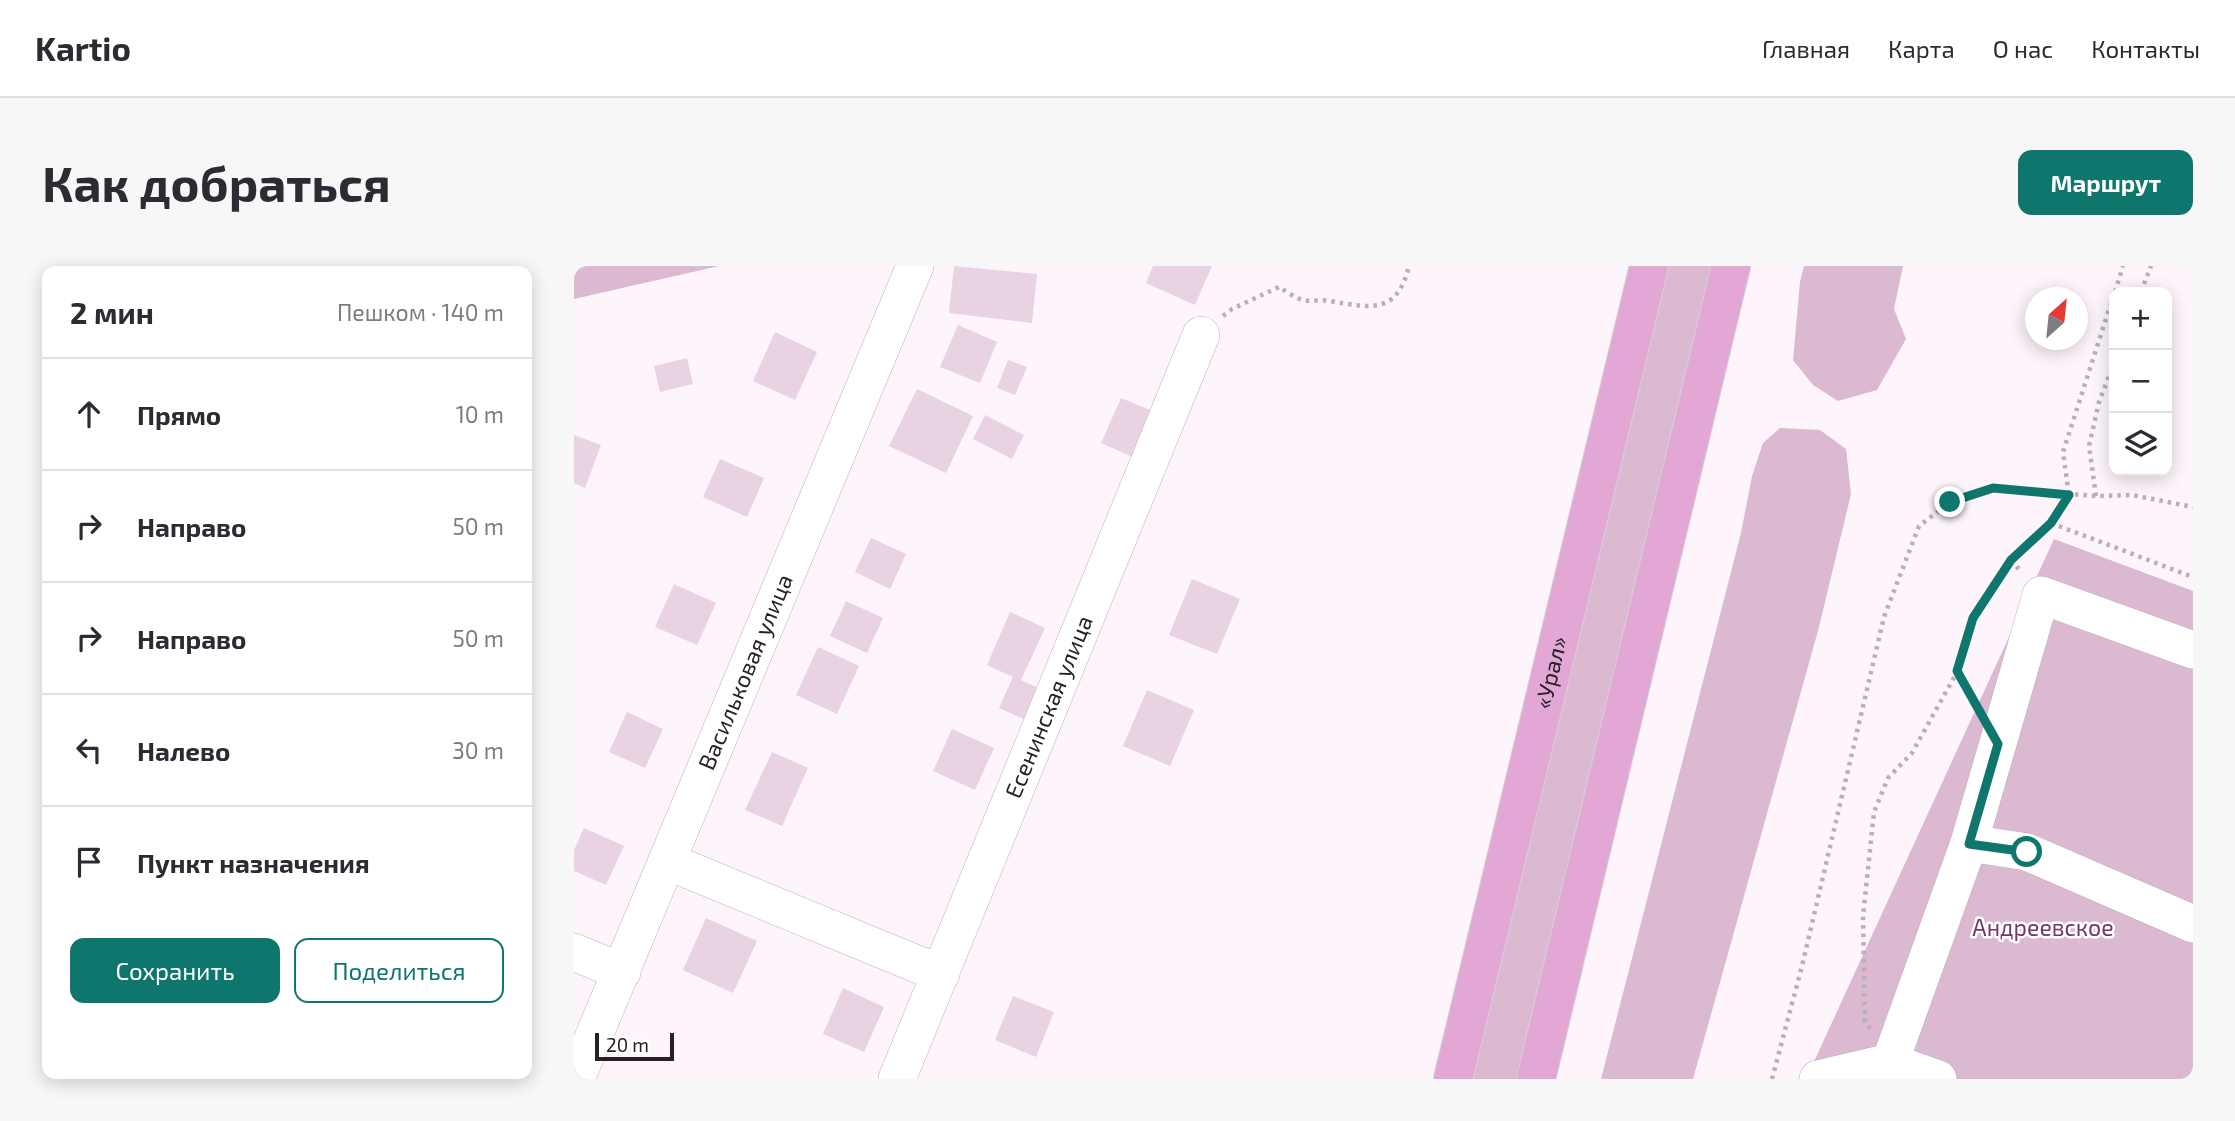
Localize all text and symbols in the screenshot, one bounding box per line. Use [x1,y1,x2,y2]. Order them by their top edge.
text: Kartio [35,28,131,68]
text: Главная [1762,34,1850,63]
text: Карта [1888,34,1955,63]
text: О нас [1993,34,2053,63]
text: Контакты [2091,34,2200,63]
button: Маршрут [2018,150,2193,215]
text: Как добраться [42,153,391,212]
north arrow [2025,287,2088,350]
map controls [2109,287,2172,476]
button: + [2109,287,2172,350]
text: 2 мин [70,294,154,330]
text: Пешком · 140 m [337,298,504,326]
button: − [2109,350,2172,413]
icon: ahead [70,395,108,433]
text: Прямо [137,399,221,430]
text: 10 m [456,400,504,428]
button: layers [2109,413,2172,476]
route end [1934,486,1965,517]
icon: right [70,507,108,545]
text: Направо [137,511,246,542]
text: 50 m [453,512,504,540]
street label: Васильковая улица [692,570,798,774]
street label: Есенинская улица [998,611,1098,802]
icon: right [70,619,108,657]
text: Направо [137,623,246,654]
text: 50 m [453,624,504,652]
street label: «Урал» [1528,633,1572,711]
icon: left [70,731,108,769]
text: Налево [137,735,230,766]
text: 30 m [452,736,504,764]
route start [2011,836,2042,867]
icon: arrive [70,843,108,881]
text: Пункт назначения [137,847,370,878]
park label: Андреевское [1972,913,2114,941]
button: Сохранить [70,938,280,1003]
button: Поделиться [294,938,504,1003]
scale bar [595,1030,674,1062]
text: 20 m [606,1033,649,1056]

